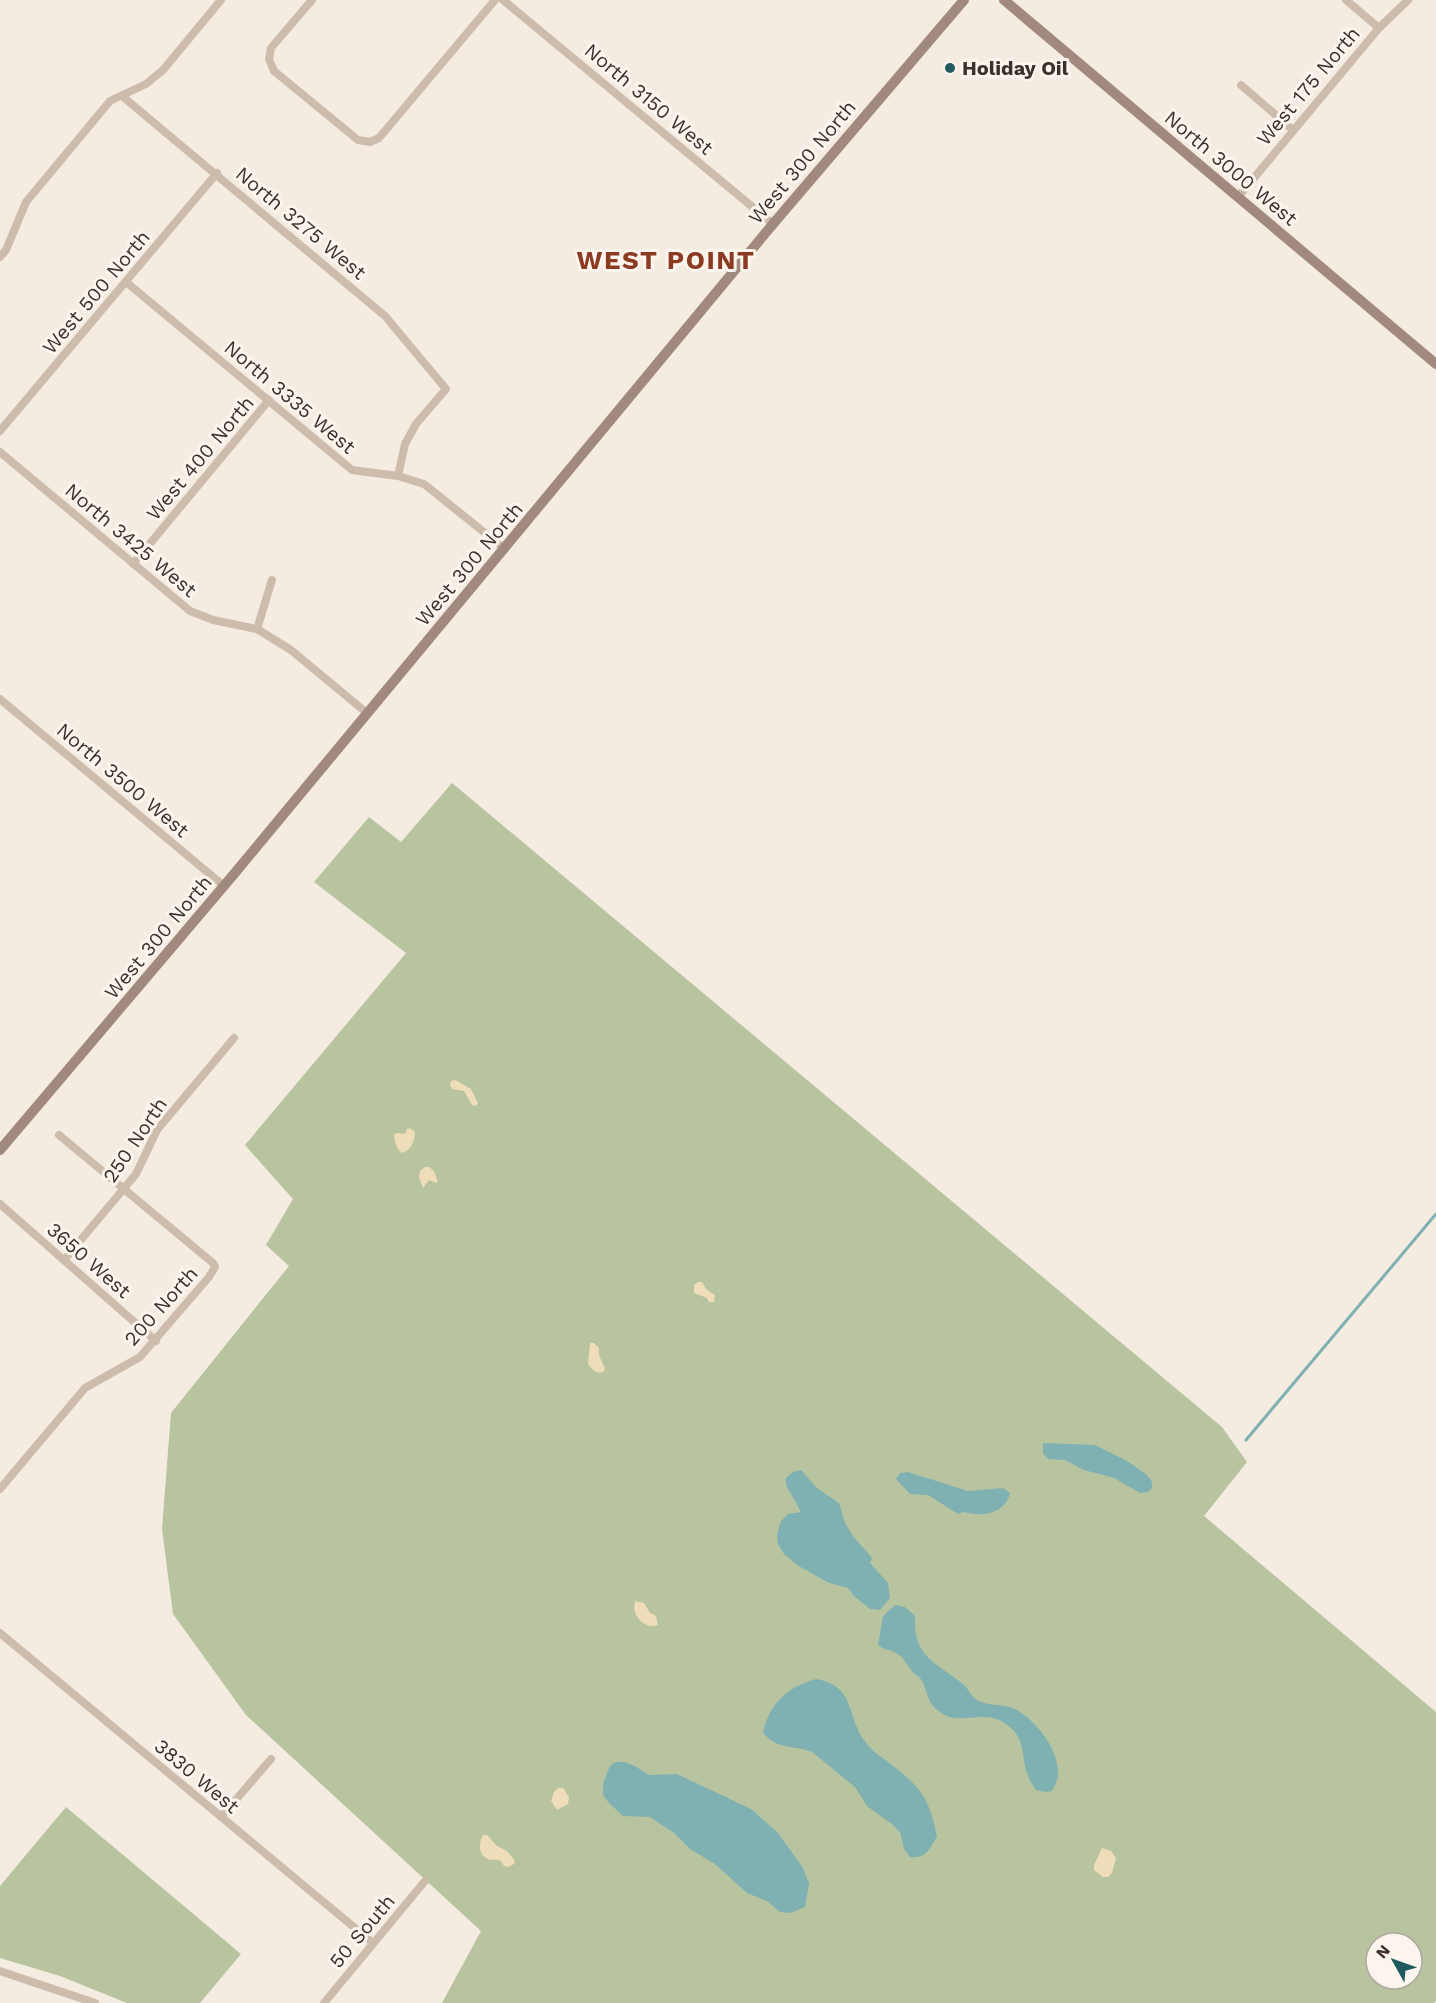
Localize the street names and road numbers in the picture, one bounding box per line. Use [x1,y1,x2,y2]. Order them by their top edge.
street label: West 175 North [1251,22,1365,150]
street label: North 3150 West [580,38,719,160]
street label: West 300 North [743,95,861,229]
street label: North 3000 West [1160,105,1303,231]
street label: North 3275 West [231,161,372,285]
street label: West 500 North [37,225,155,359]
street label: North 3335 West [220,335,361,459]
street label: West 400 North [141,391,259,525]
street label: North 3425 West [60,478,202,602]
street label: West 300 North [410,497,528,631]
street label: North 3500 West [52,718,194,843]
street label: West 300 North [99,870,217,1004]
street label: 250 North [98,1093,172,1187]
street label: 3650 West [42,1217,136,1303]
street label: 200 North [119,1261,203,1351]
street label: 3830 West [150,1734,245,1819]
street label: 50 South [324,1889,400,1973]

